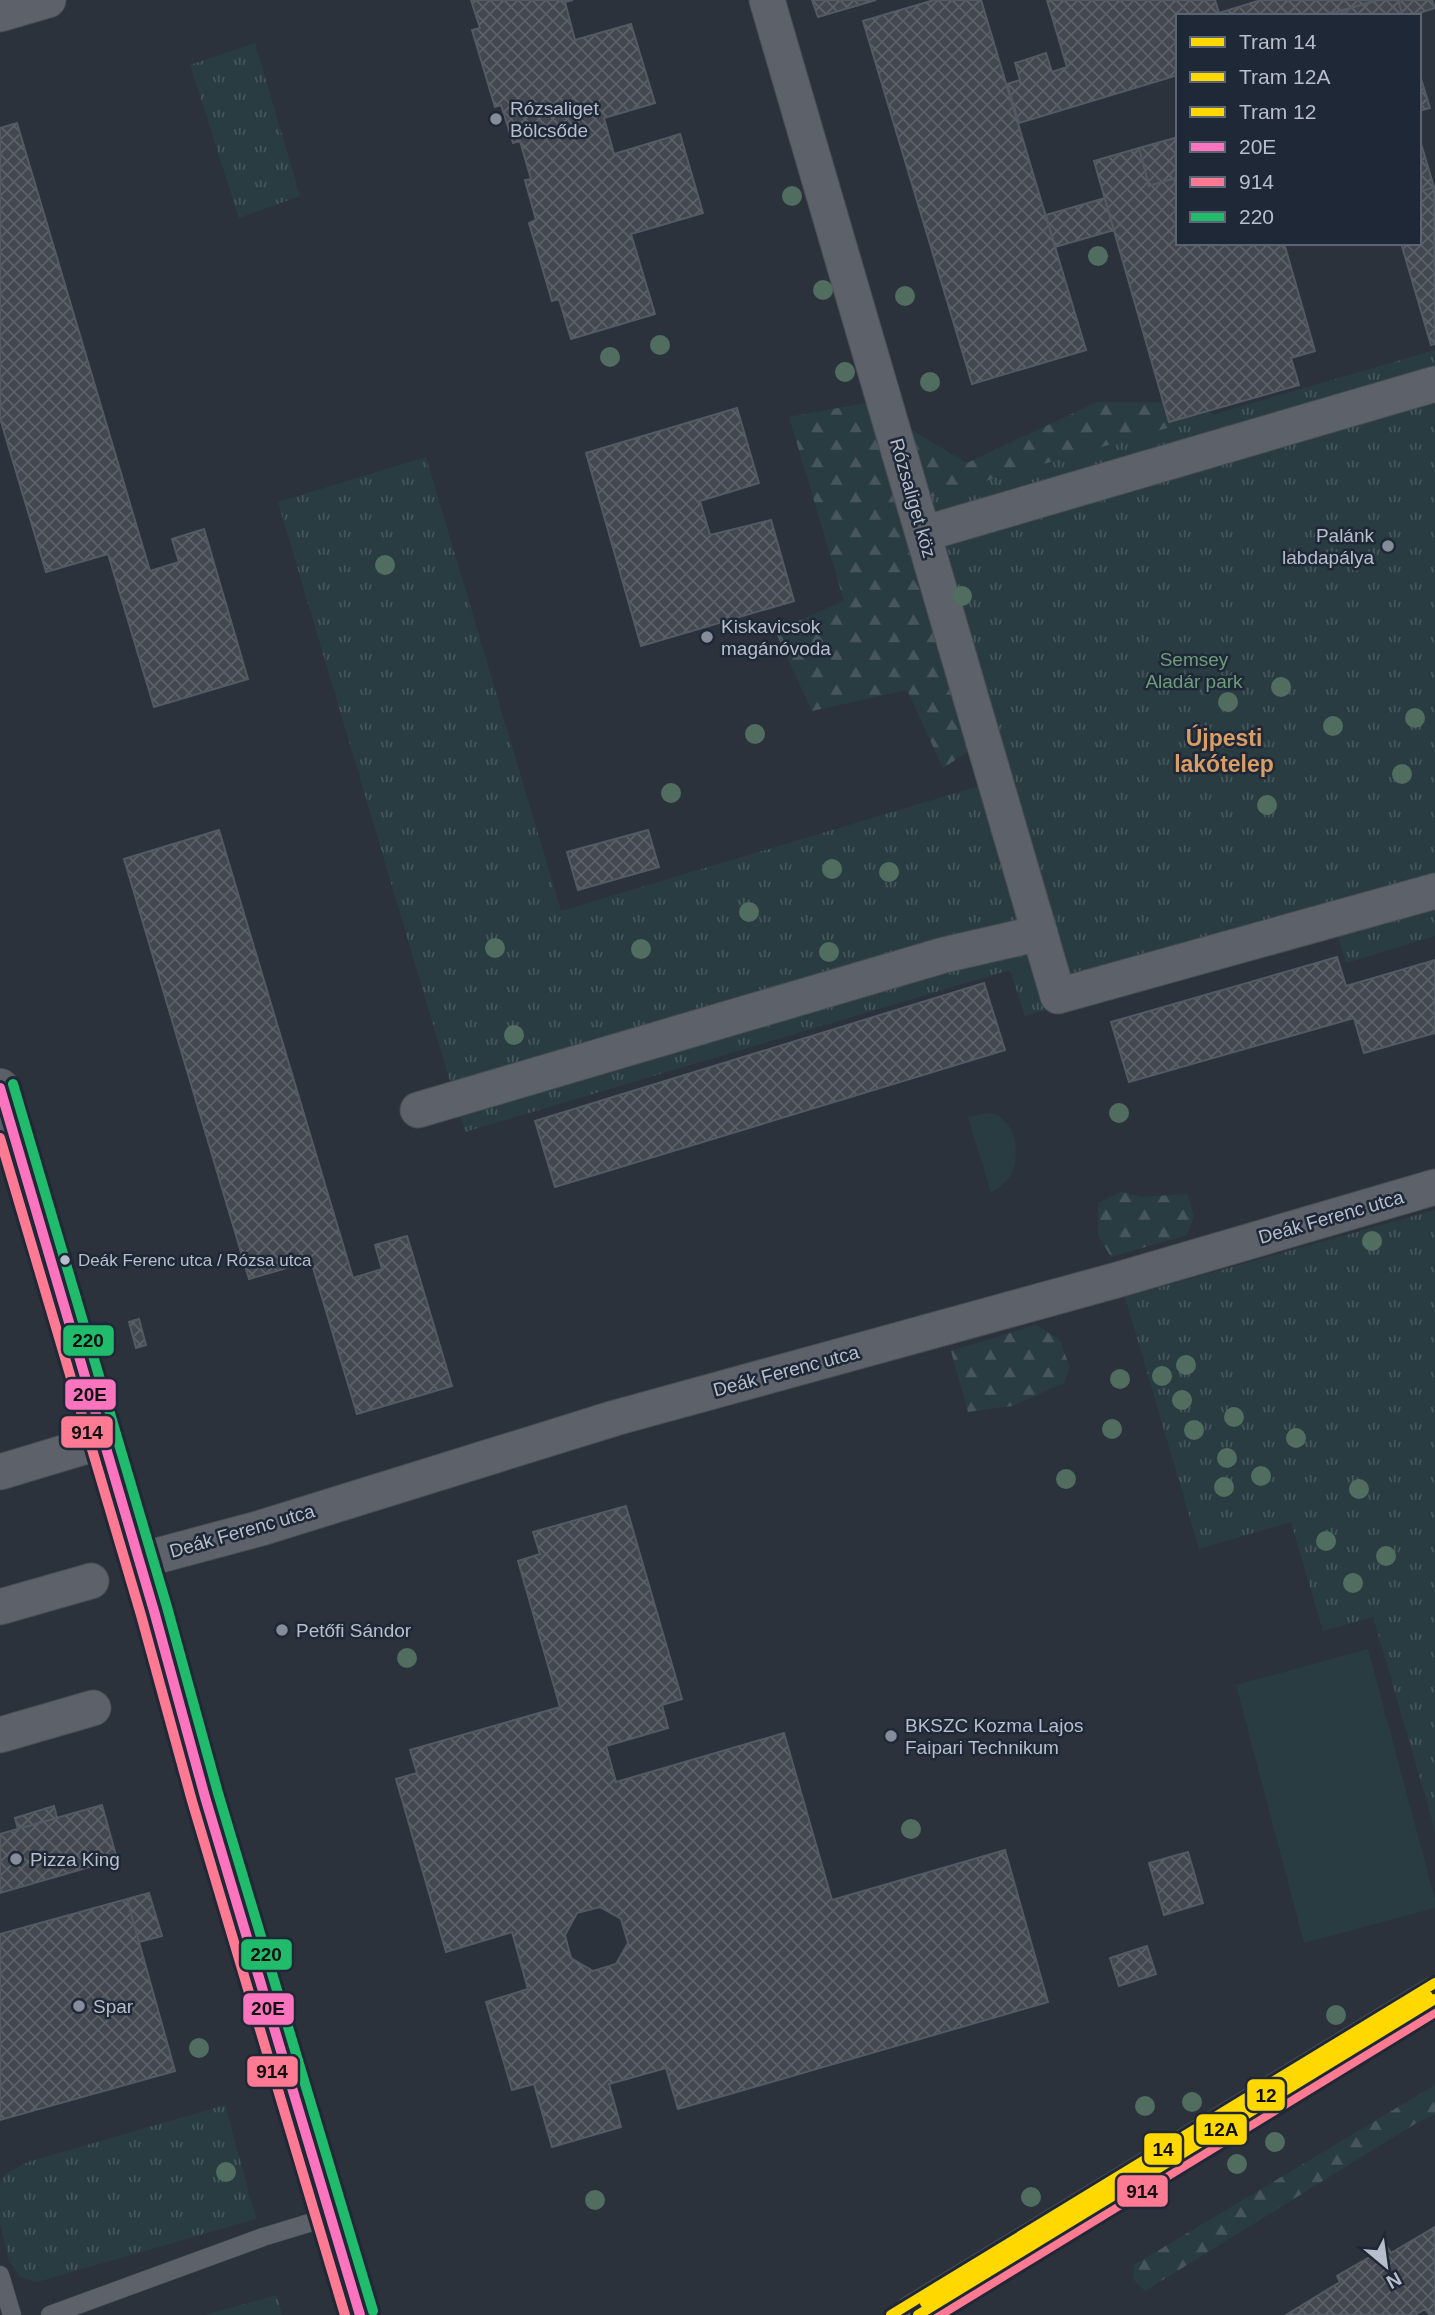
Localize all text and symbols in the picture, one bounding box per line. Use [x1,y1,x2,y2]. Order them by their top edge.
legend [1176,14,1421,245]
text: Tram 14 [1239,30,1317,53]
text: Tram 12A [1239,65,1330,88]
place label: Rózsaliget Bölcsőde [510,98,599,141]
text: Tram 12 [1239,100,1316,123]
marker: Rózsaliget Bölcsőde [488,111,504,127]
text: 20E [1239,135,1276,158]
text: 914 [1239,170,1274,193]
text: 220 [1239,205,1274,228]
street label: Rózsaliget köz [886,436,940,560]
place label: Palánk labdapálya [1282,525,1374,568]
marker: Palánk labdapálya [1380,538,1396,554]
place label: Kiskavicsok magánóvoda [721,616,831,659]
marker: Kiskavicsok magánóvoda [699,629,715,645]
park label: Semsey Aladár park [1145,649,1243,692]
district label: Újpesti lakótelep [1174,724,1274,777]
street label: Deák Ferenc utca [1256,1186,1406,1248]
place label: Deák Ferenc utca / Rózsa utca [78,1251,312,1270]
marker: Deák Ferenc utca / Rózsa utca [58,1253,72,1267]
line badge: 220 [62,1324,115,1357]
text: 220 [72,1330,104,1351]
street label: Deák Ferenc utca [711,1341,862,1401]
line badge: 20E [64,1378,117,1411]
text: 20E [73,1384,107,1405]
line badge: 914 [60,1415,114,1449]
text: 914 [71,1422,103,1443]
street label: Deák Ferenc utca [167,1500,317,1562]
place label: Petőfi Sándor [296,1620,412,1641]
marker: Petőfi Sándor [274,1622,290,1638]
place label: BKSZC Kozma Lajos Faipari Technikum [905,1715,1083,1758]
marker: BKSZC Kozma Lajos Faipari Technikum [883,1728,899,1744]
place label: Pizza King [30,1849,120,1870]
marker: Pizza King [8,1851,24,1867]
line badge: 220 [240,1938,293,1971]
text: 220 [250,1944,282,1965]
line badge: 20E [242,1992,295,2026]
place label: Spar [93,1996,134,2017]
marker: Spar [71,1998,87,2014]
text: 20E [251,1998,285,2019]
line badge: 914 [246,2055,299,2088]
text: 914 [256,2061,288,2082]
line badge: 12 [1246,2078,1286,2112]
text: 12 [1255,2085,1277,2106]
line badge: 12A [1195,2113,1248,2146]
text: 12A [1204,2119,1239,2140]
line badge: 14 [1143,2132,1183,2166]
text: 14 [1152,2139,1174,2160]
line badge: 914 [1116,2174,1169,2208]
text: 914 [1126,2181,1158,2202]
north arrow [1351,2231,1421,2301]
text: N [1383,2268,1405,2293]

